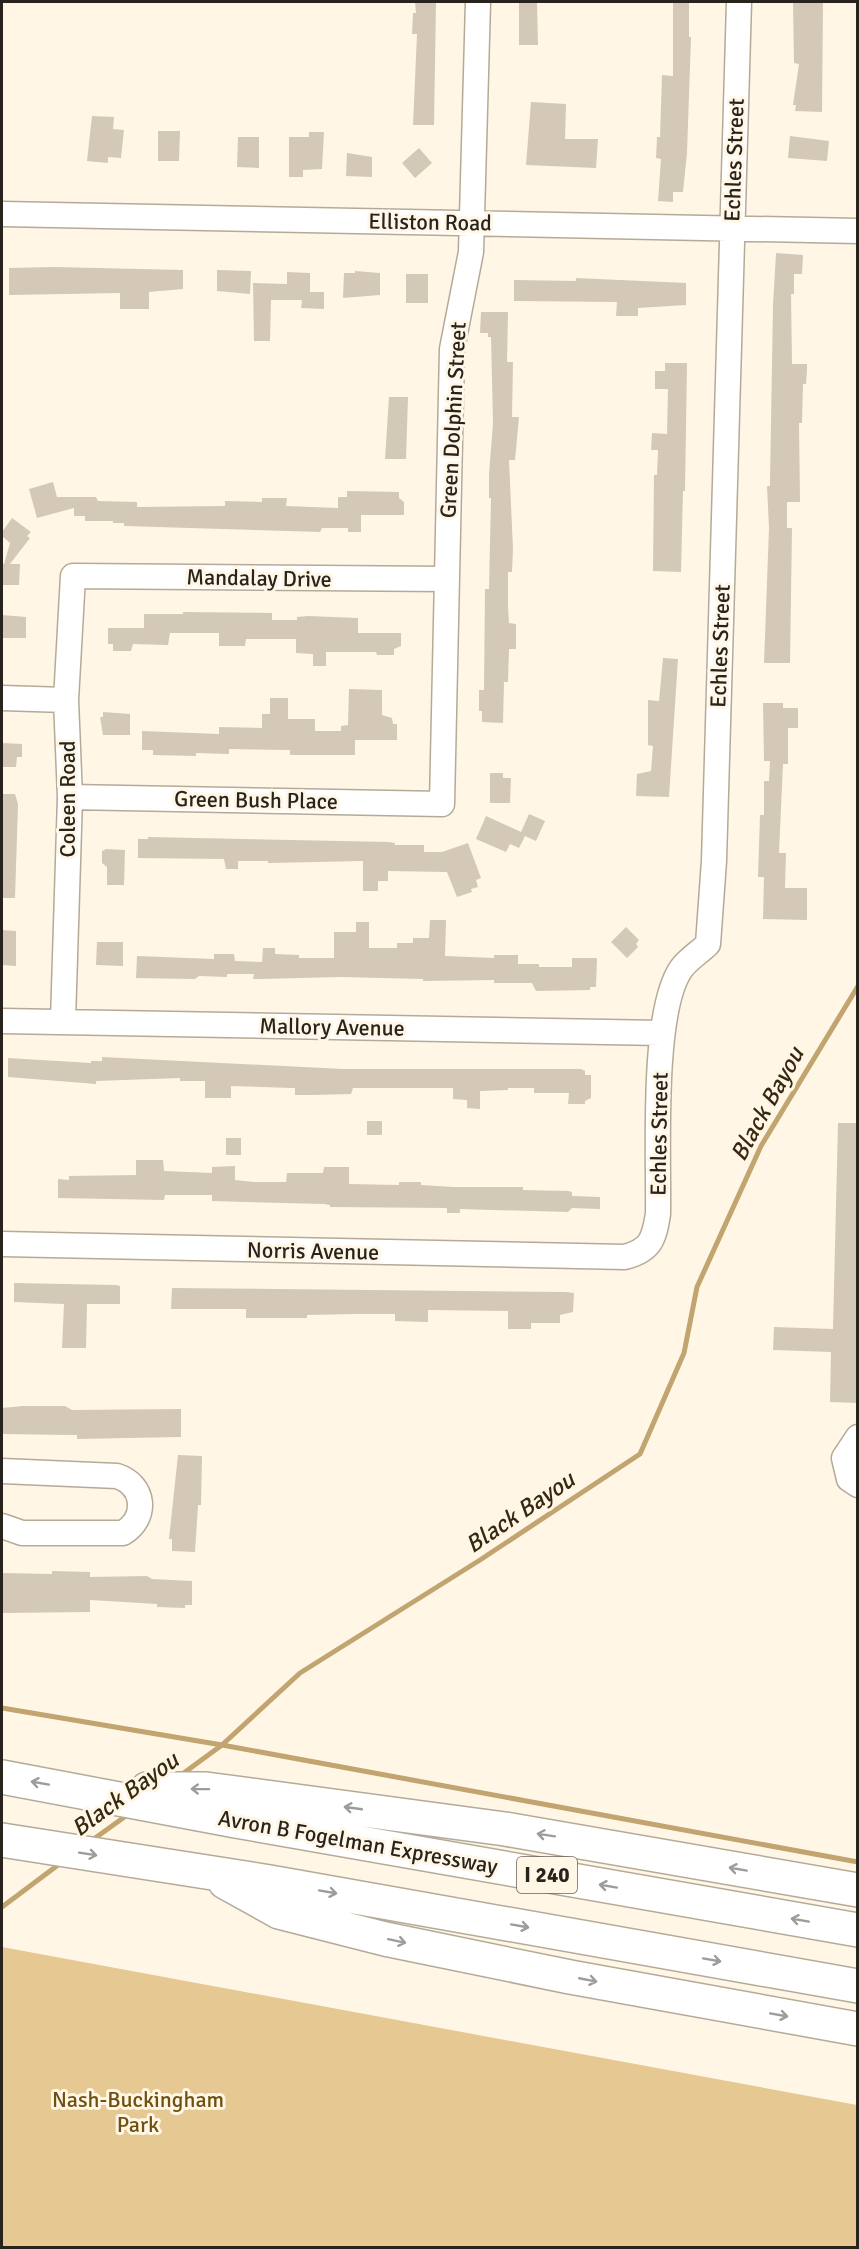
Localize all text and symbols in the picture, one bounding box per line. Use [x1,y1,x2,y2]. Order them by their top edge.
street label: Echles Street [718,97,750,222]
street label: Elliston Road [368,207,492,237]
street label: Green Dolphin Street [434,321,472,519]
street label: Mandalay Drive [186,563,332,593]
street label: Echles Street [704,583,736,708]
street label: Coleen Road [54,741,81,857]
street label: Green Bush Place [174,785,338,815]
street label: Mallory Avenue [259,1012,405,1042]
water label: Black Bayou [724,1040,811,1166]
street label: Echles Street [644,1072,674,1196]
street label: Norris Avenue [247,1236,379,1266]
water label: Black Bayou [460,1464,582,1559]
water label: Black Bayou [66,1744,186,1843]
one-way arrow [30,1777,50,1788]
one-way arrow [191,1783,211,1795]
one-way arrow [343,1803,363,1814]
street label: Avron B Fogelman Expressway [216,1804,500,1880]
one-way arrow [536,1830,556,1841]
one-way arrow [78,1848,98,1859]
road number: I 240 [517,1857,577,1893]
one-way arrow [728,1863,748,1874]
one-way arrow [598,1880,618,1891]
one-way arrow [318,1887,337,1898]
one-way arrow [791,1914,810,1925]
one-way arrow [510,1921,529,1932]
one-way arrow [386,1936,406,1947]
one-way arrow [702,1955,721,1966]
one-way arrow [577,1975,597,1986]
one-way arrow [769,2010,789,2021]
park label: Nash-Buckingham Park [52,2086,224,2138]

